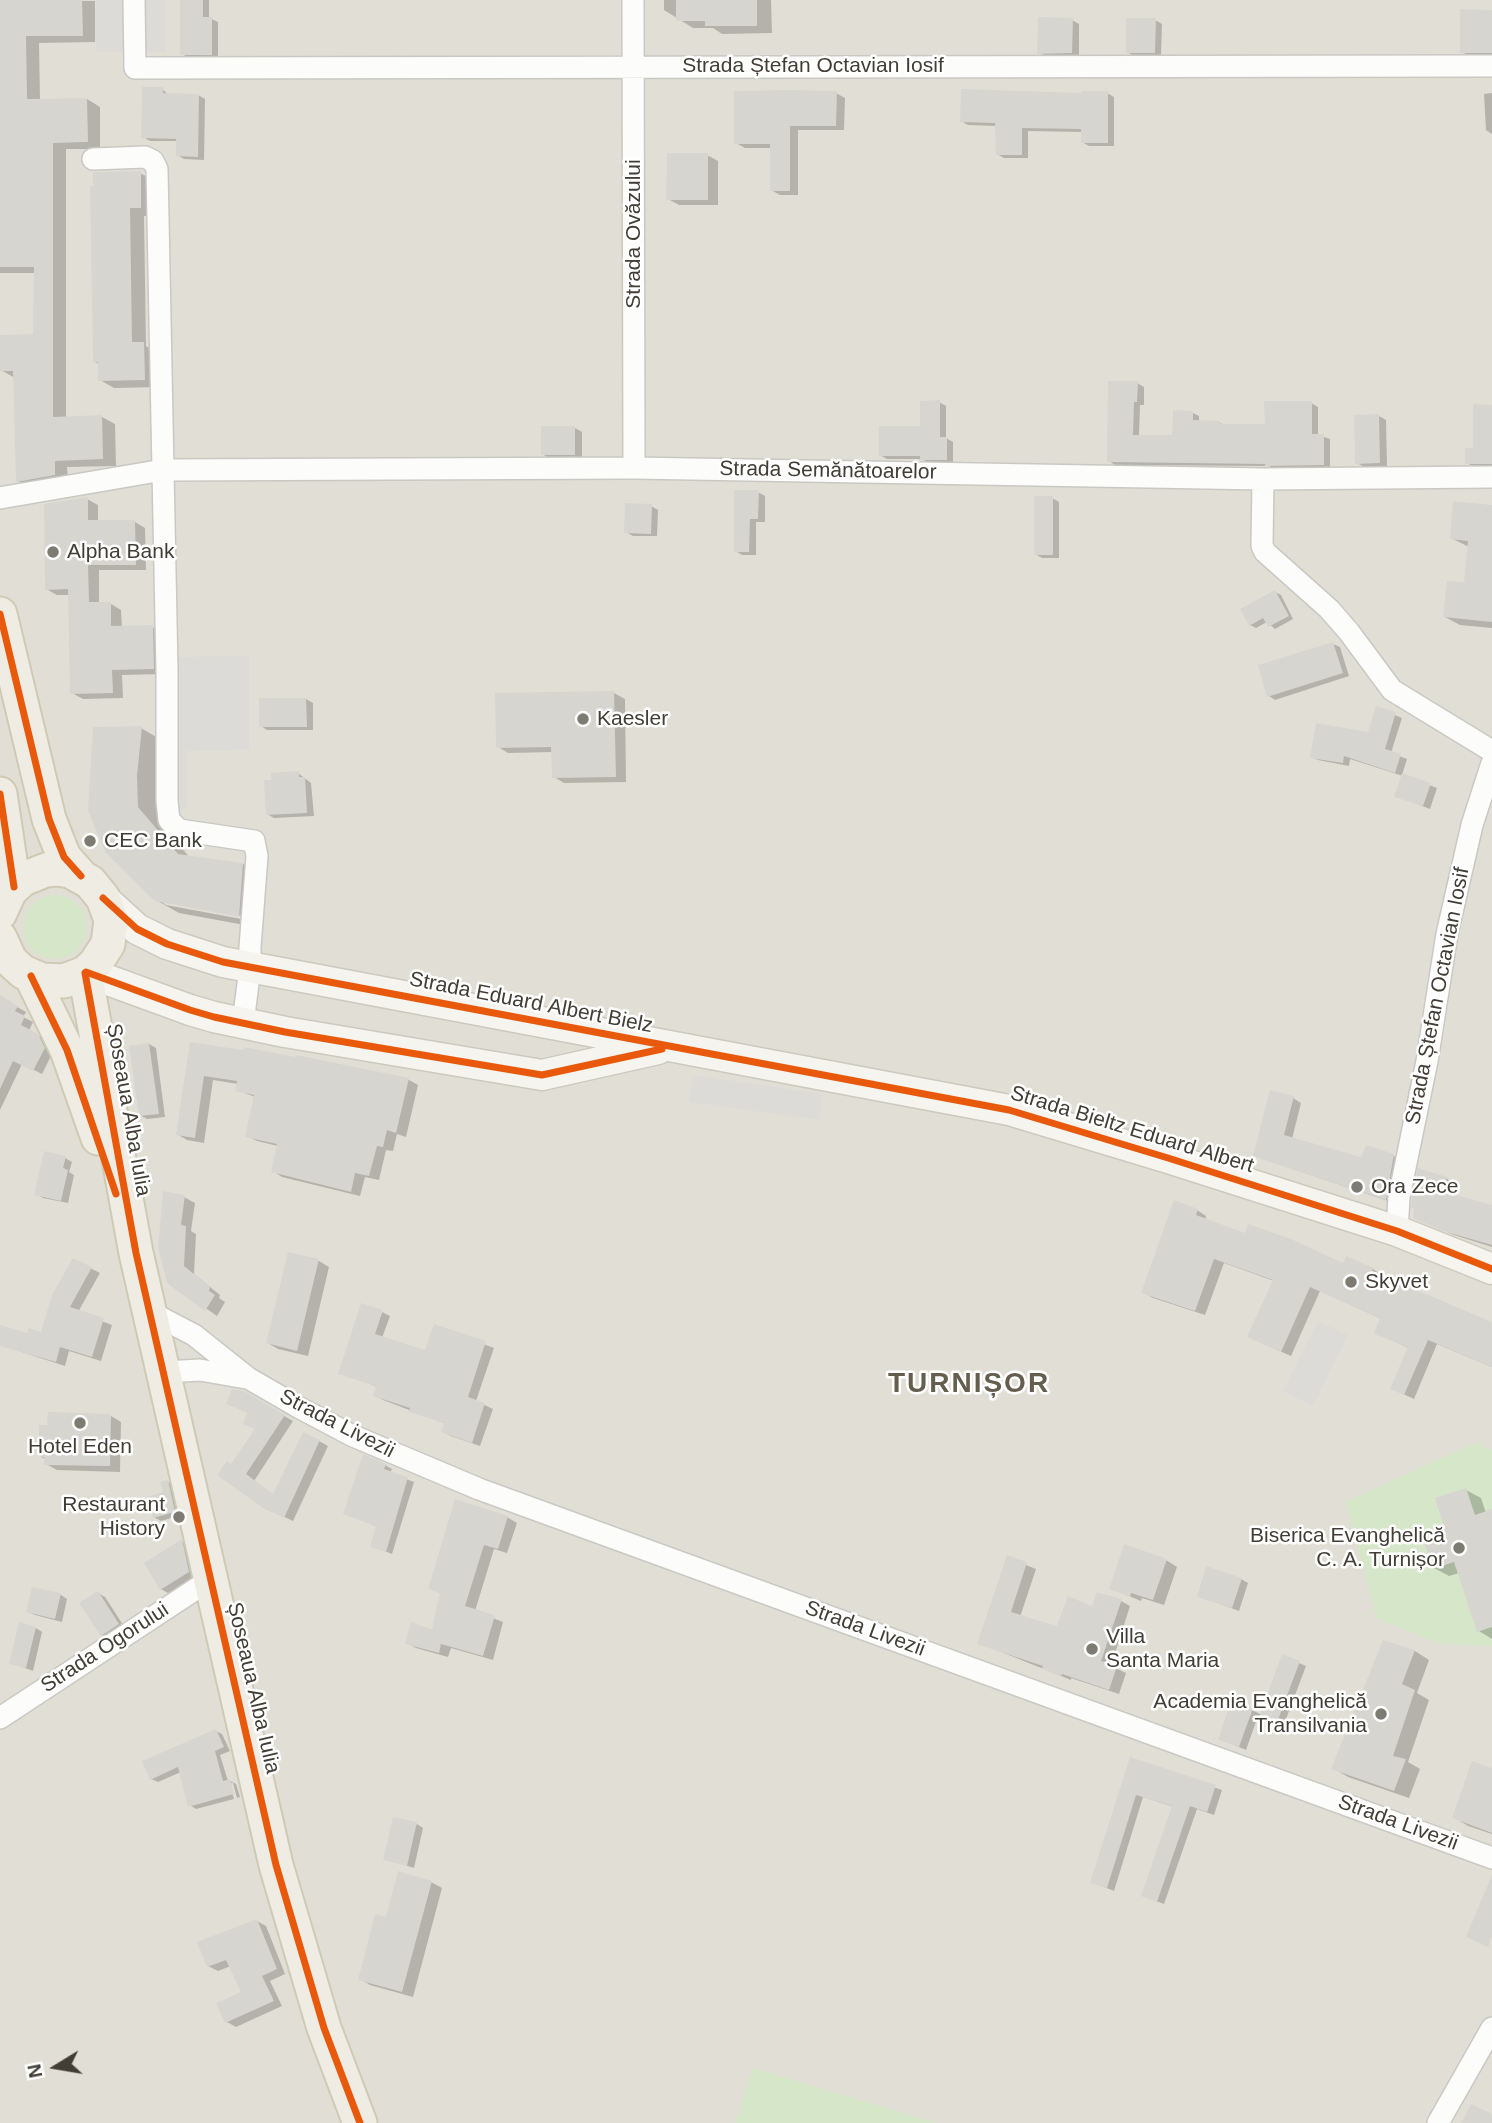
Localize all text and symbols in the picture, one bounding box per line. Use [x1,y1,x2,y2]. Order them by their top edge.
street label: Strada Ștefan Octavian Iosif [682,53,944,79]
street label: Strada Ovăzului [621,159,647,309]
street label: Strada Semănătoarelor [719,457,937,485]
place label: Alpha Bank [67,539,174,565]
marker: Alpha Bank [45,544,61,560]
place label: Kaesler [597,706,668,732]
marker: Kaesler [575,711,591,727]
place label: CEC Bank [104,828,202,854]
marker: CEC Bank [82,833,98,849]
street label: Strada Ștefan Octavian Iosif [1401,865,1475,1127]
street label: Strada Eduard Albert Bielz [407,967,655,1039]
street label: Șoseaua Alba Iulia [100,1022,156,1198]
street label: Strada Bieltz Eduard Albert [1007,1081,1257,1179]
place label: Ora Zece [1371,1174,1459,1200]
marker: Ora Zece [1349,1179,1365,1195]
place label: Skyvet [1365,1269,1428,1295]
marker: Skyvet [1343,1274,1359,1290]
district label: TURNIȘOR [889,1367,1049,1401]
street label: Strada Livezii [275,1384,399,1464]
marker: Hotel Eden [72,1415,88,1431]
place label: Hotel Eden [28,1434,132,1460]
place label: Restaurant History [62,1492,165,1542]
marker: Restaurant History [171,1509,187,1525]
place label: Biserica Evanghelică C. A. Turnișor [1250,1523,1445,1573]
marker: Biserica Evanghelică C. A. Turnișor [1451,1540,1467,1556]
street label: Strada Livezii [801,1596,929,1662]
street label: Strada Ogorului [36,1597,174,1699]
street label: Șoseaua Alba Iulia [221,1600,285,1776]
place label: Villa Santa Maria [1106,1624,1219,1674]
marker: Villa Santa Maria [1084,1641,1100,1657]
place label: Academia Evanghelică Transilvania [1153,1689,1367,1739]
marker: Academia Evanghelică Transilvania [1373,1706,1389,1722]
street label: Strada Livezii [1334,1790,1462,1856]
north arrow [21,2032,91,2102]
text: N [23,2062,47,2080]

